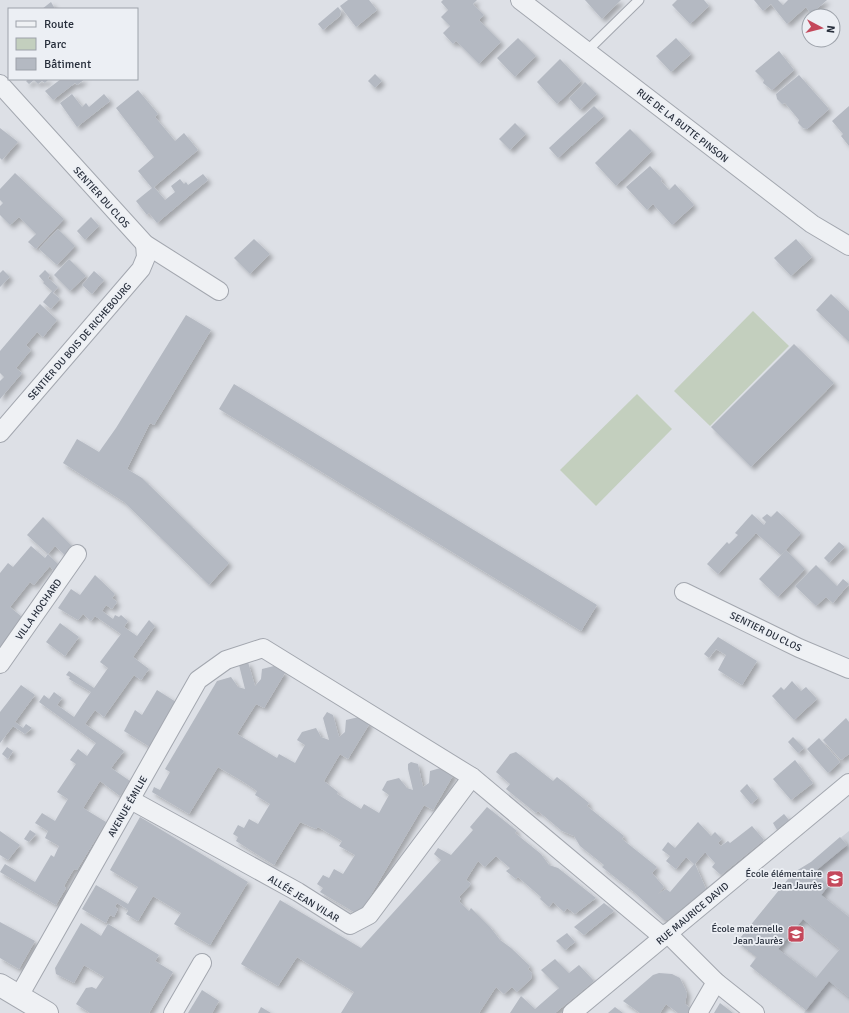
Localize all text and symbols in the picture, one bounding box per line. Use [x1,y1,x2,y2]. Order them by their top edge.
legend [8,8,138,80]
north arrow [801,8,841,48]
text: Route [44,17,74,32]
text: N [824,25,837,34]
text: Parc [44,37,67,52]
text: Bâtiment [44,57,91,72]
street label: RUE DE LA BUTTE PINSON [634,86,731,165]
street label: SENTIER DU CLOS [71,165,132,231]
street label: SENTIER DU BOIS DE RICHEBOURG [25,281,134,403]
street label: VILLA HOCHARD [13,577,64,642]
street label: SENTIER DU CLOS [728,609,804,655]
street label: AVENUE ÉMILIE [105,773,150,839]
place label: École élémentaire Jean Jaurès [745,867,823,892]
school or university icon: École élémentaire Jean Jaurès [825,869,845,889]
street label: ALLÉE JEAN VILAR [266,872,342,925]
street label: RUE MAURICE DAVID [654,880,731,948]
place label: École maternelle Jean Jaurès [711,922,784,947]
school or university icon: École maternelle Jean Jaurès [786,924,806,944]

